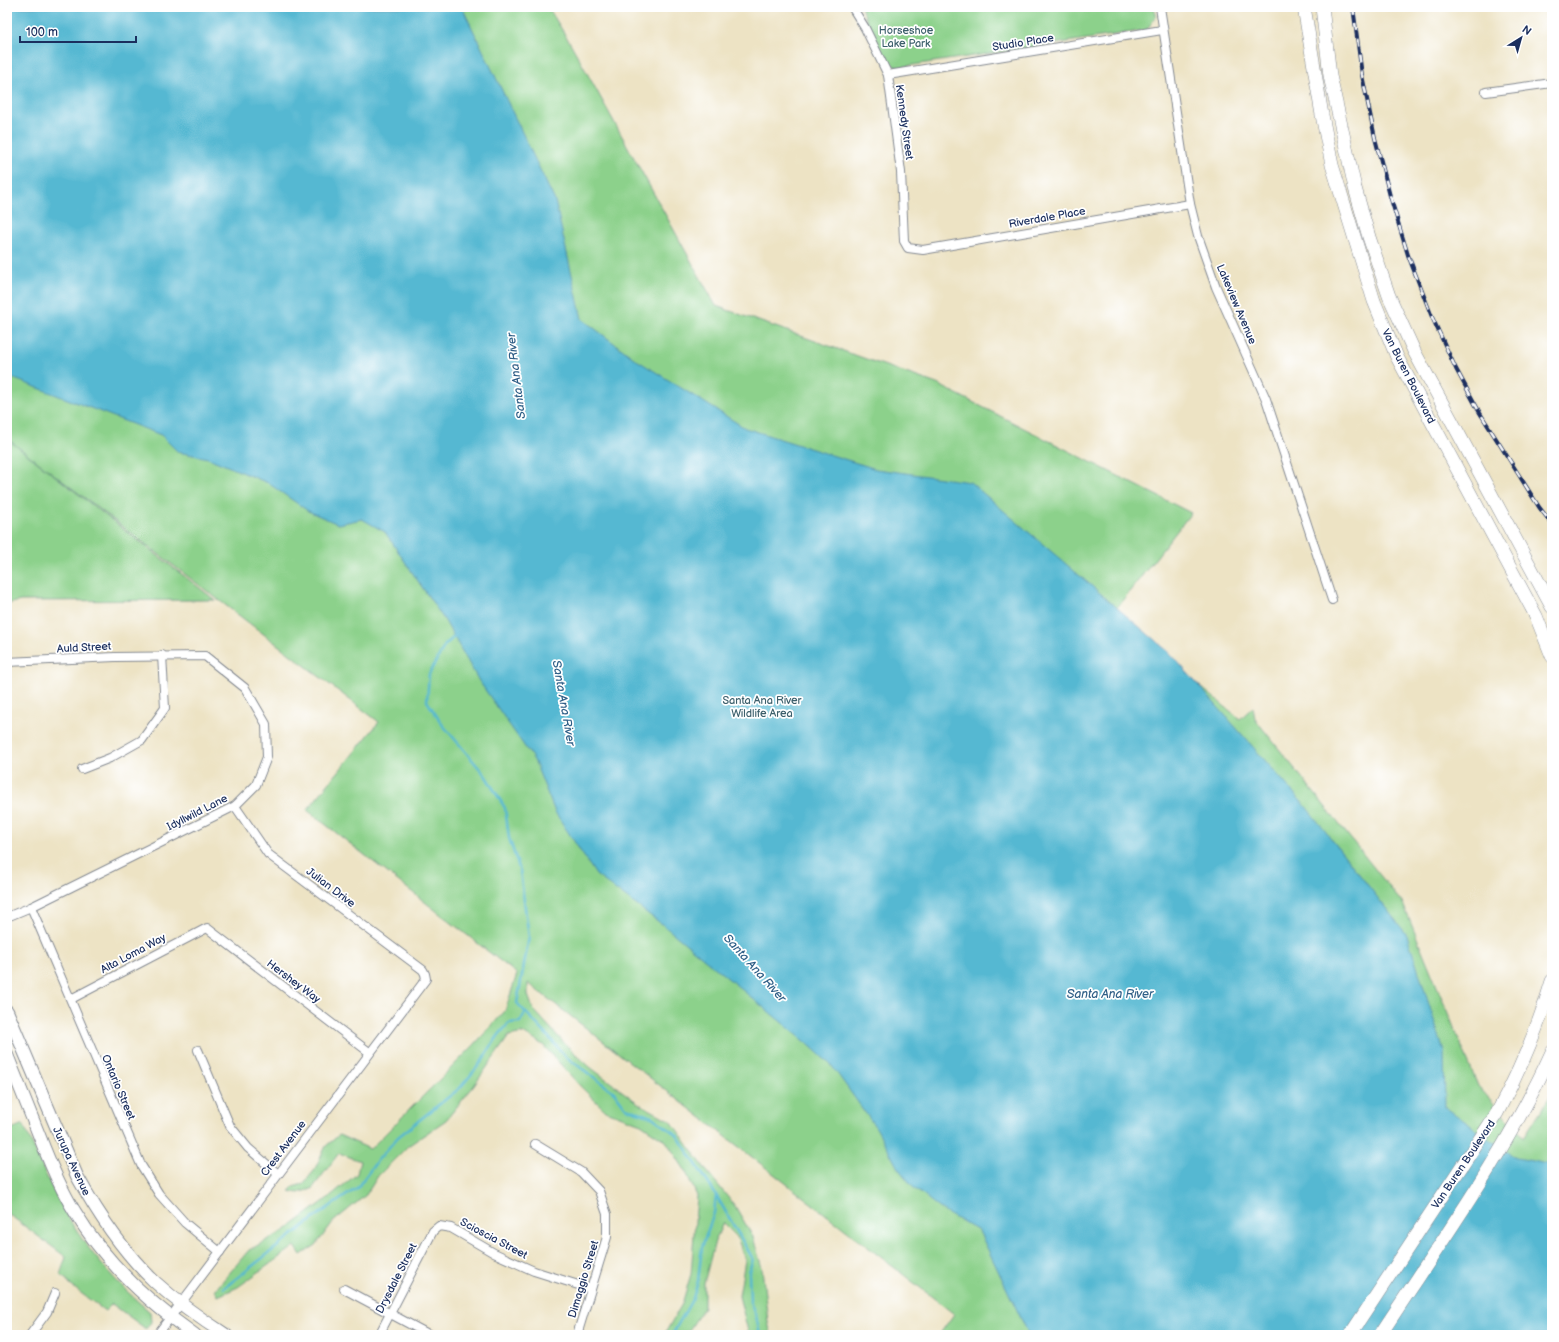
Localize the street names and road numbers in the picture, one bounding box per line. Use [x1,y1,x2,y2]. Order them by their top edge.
street label: Studio Place [991,31,1055,54]
street label: Kennedy Street [893,84,916,161]
street label: Riverdale Place [1008,204,1087,231]
street label: Lakeview Avenue [1214,262,1259,347]
street label: Van Buren Boulevard [1379,327,1438,426]
street label: Auld Street [57,640,112,655]
street label: Idyllwild Lane [165,791,230,833]
street label: Julian Drive [304,865,358,910]
street label: Alta Loma Way [98,931,168,976]
street label: Hershey Way [264,957,323,1006]
street label: Ontario Street [99,1053,138,1122]
street label: Crest Avenue [258,1117,309,1179]
street label: Van Buren Boulevard [1429,1117,1498,1211]
street label: Jurupa Avenue [50,1125,93,1198]
street label: Scioscia Street [458,1215,530,1262]
street label: Dimaggio Street [566,1238,602,1320]
street label: Drysdale Street [373,1240,420,1316]

